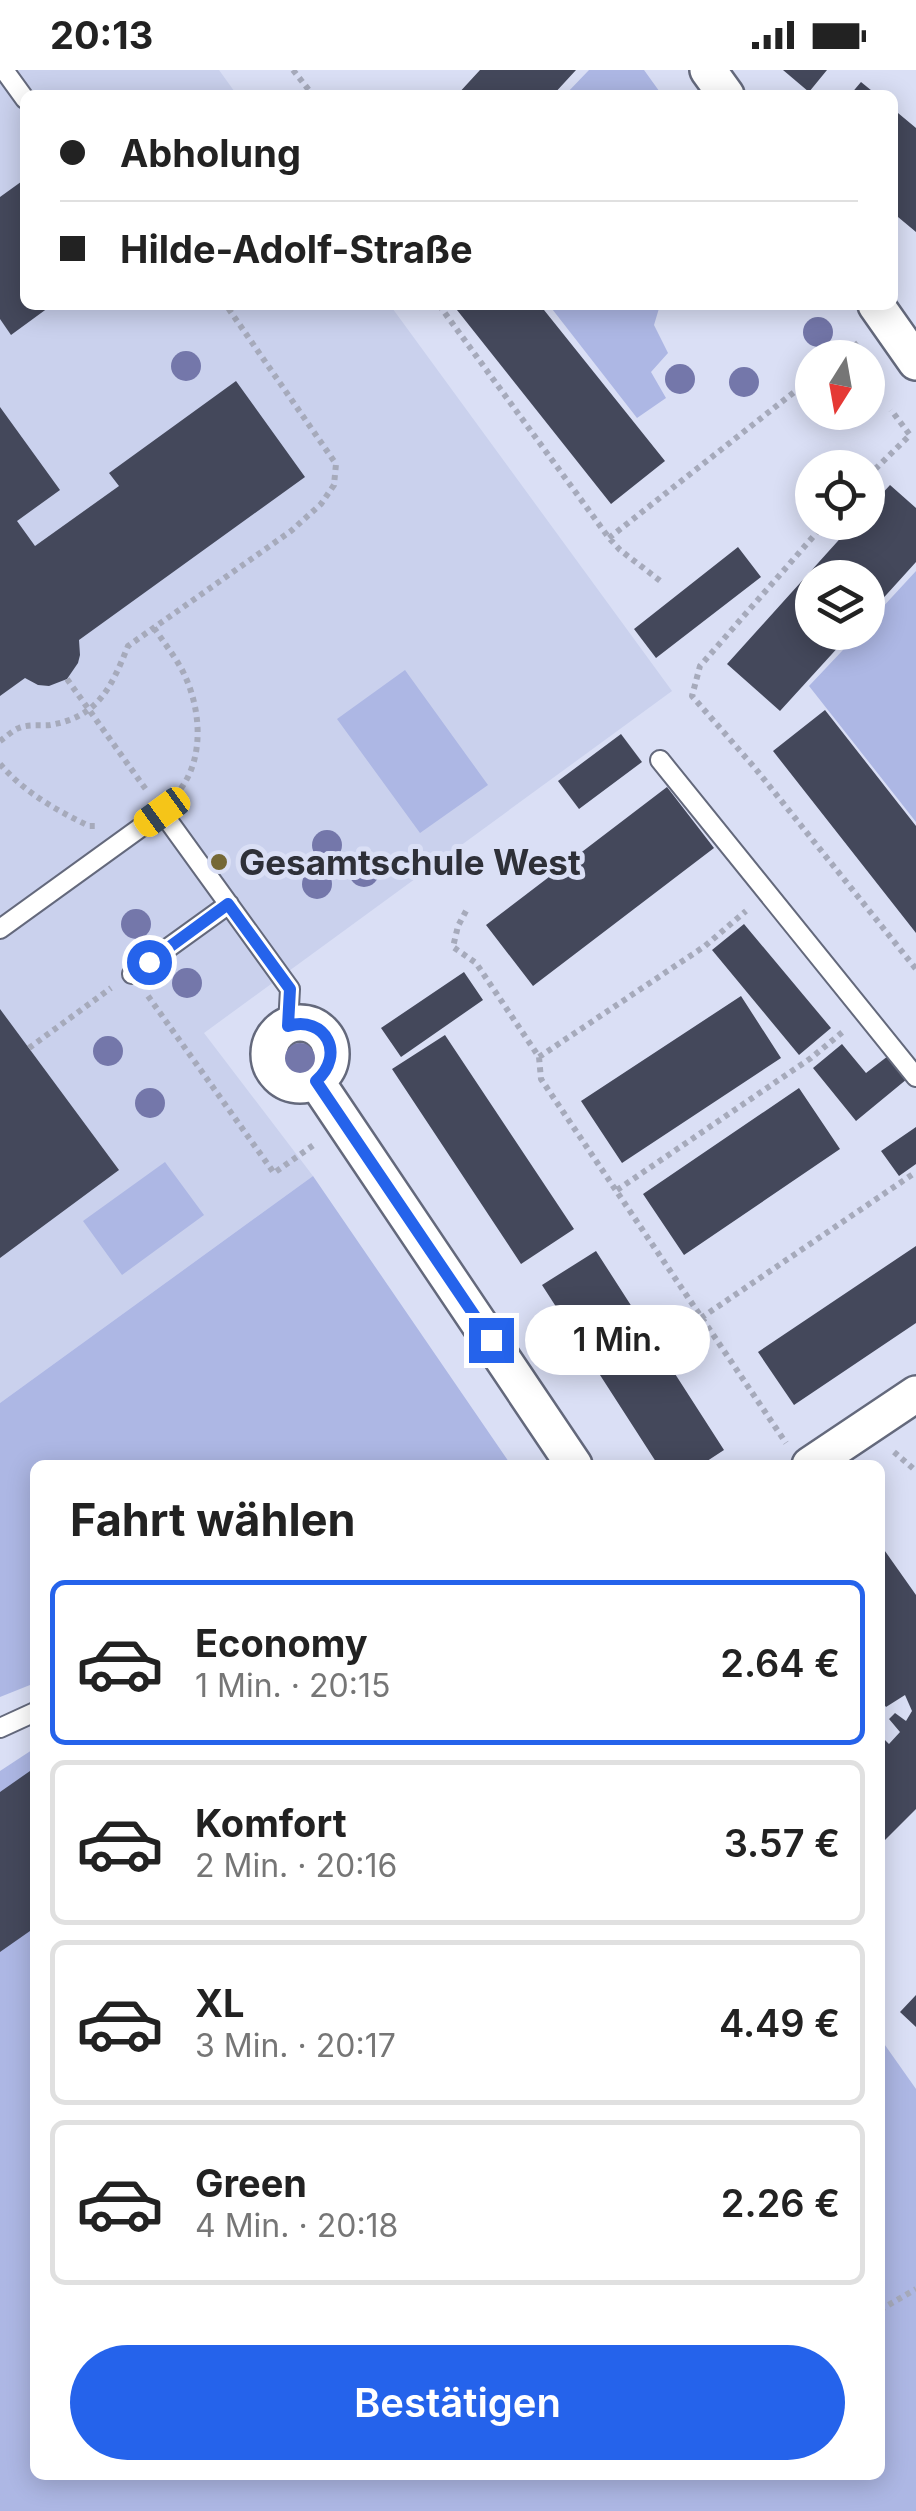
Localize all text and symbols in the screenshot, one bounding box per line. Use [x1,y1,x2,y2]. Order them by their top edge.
text: 20:13 [50,12,153,58]
text: Abholung [120,130,301,176]
text: Hilde-Adolf-Straße [120,226,473,272]
north arrow [795,340,885,430]
map controls [795,340,885,650]
button: locate [795,450,885,540]
button: layers [795,560,885,650]
car [129,782,195,842]
place label: Gesamtschule West [239,841,581,883]
marker: Gesamtschule West [208,851,230,873]
route start [127,940,172,985]
callout: 1 Min. [526,1305,711,1375]
route end [469,1318,514,1363]
text: 1 Min. [573,1320,662,1359]
text: Fahrt wählen [70,1492,355,1547]
icon: car [75,1618,165,1708]
text: Economy [195,1620,368,1666]
text: 2.64 € [720,1640,840,1686]
text: 1 Min. · 20:15 [195,1666,390,1705]
icon: car [75,1798,165,1888]
text: Komfort [195,1800,347,1846]
text: 3.57 € [724,1820,840,1866]
text: 2 Min. · 20:16 [195,1846,397,1885]
icon: car [75,1978,165,2068]
text: XL [195,1980,245,2026]
text: 4.49 € [719,2000,840,2046]
text: 3 Min. · 20:17 [195,2026,396,2065]
icon: car [75,2158,165,2248]
text: Green [195,2160,307,2206]
text: 2.26 € [721,2180,840,2226]
text: 4 Min. · 20:18 [195,2206,398,2245]
button: Bestätigen [70,2345,845,2460]

